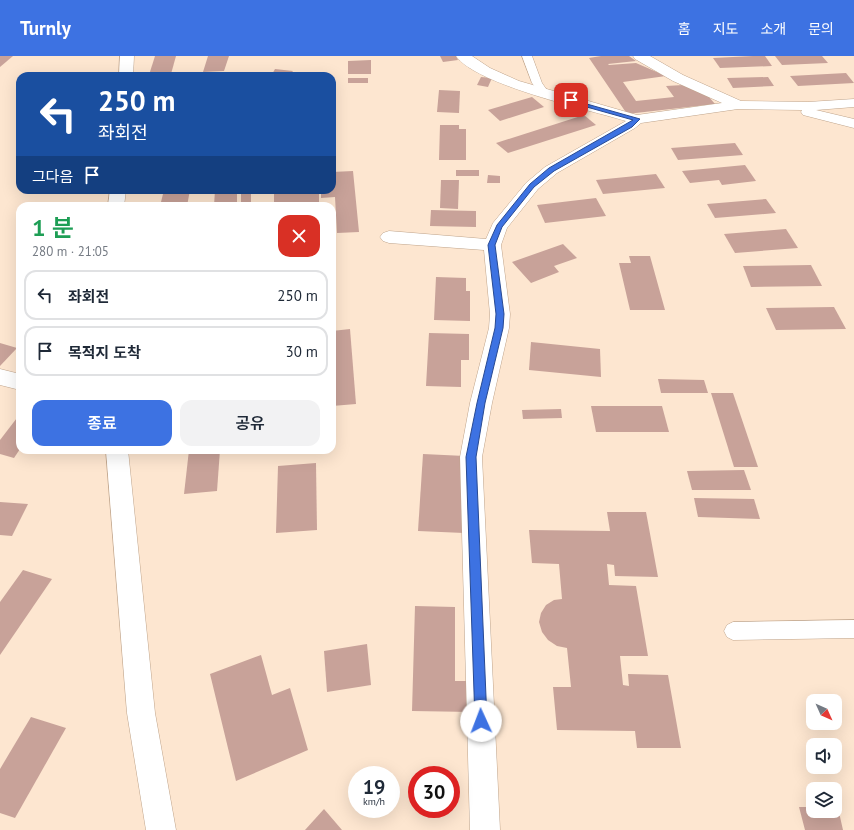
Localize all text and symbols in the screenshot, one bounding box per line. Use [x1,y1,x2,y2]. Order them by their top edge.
text: Turnly [20,16,71,40]
text: 홈 [678,20,691,38]
text: 지도 [713,20,738,38]
text: 소개 [760,20,786,38]
text: 문의 [808,20,834,38]
text: 250 m [98,82,175,119]
pin [554,83,588,117]
icon: left [32,88,84,140]
icon: arrive [560,89,582,111]
text: 좌회전 [98,121,148,144]
icon: arrive [81,164,103,186]
text: 그다음 [32,167,73,186]
text: 1 분 [32,212,74,243]
button: close [278,215,320,257]
text: 280 m · 21:05 [32,243,109,260]
icon: left [34,284,56,306]
text: 250 m [277,286,318,305]
text: 좌회전 [68,287,109,306]
icon: arrive [34,340,56,362]
text: 30 m [285,342,318,361]
text: 목적지 도착 [68,343,141,362]
button: 종료 [32,400,172,446]
button: 공유 [180,400,320,446]
north arrow [806,694,842,730]
map controls [806,694,842,818]
position arrow [460,700,502,742]
button: sound [806,738,842,774]
speed limit sign: 30 [408,766,460,818]
text: 19 [363,774,385,800]
button: layers [806,782,842,818]
text: km/h [363,795,385,808]

